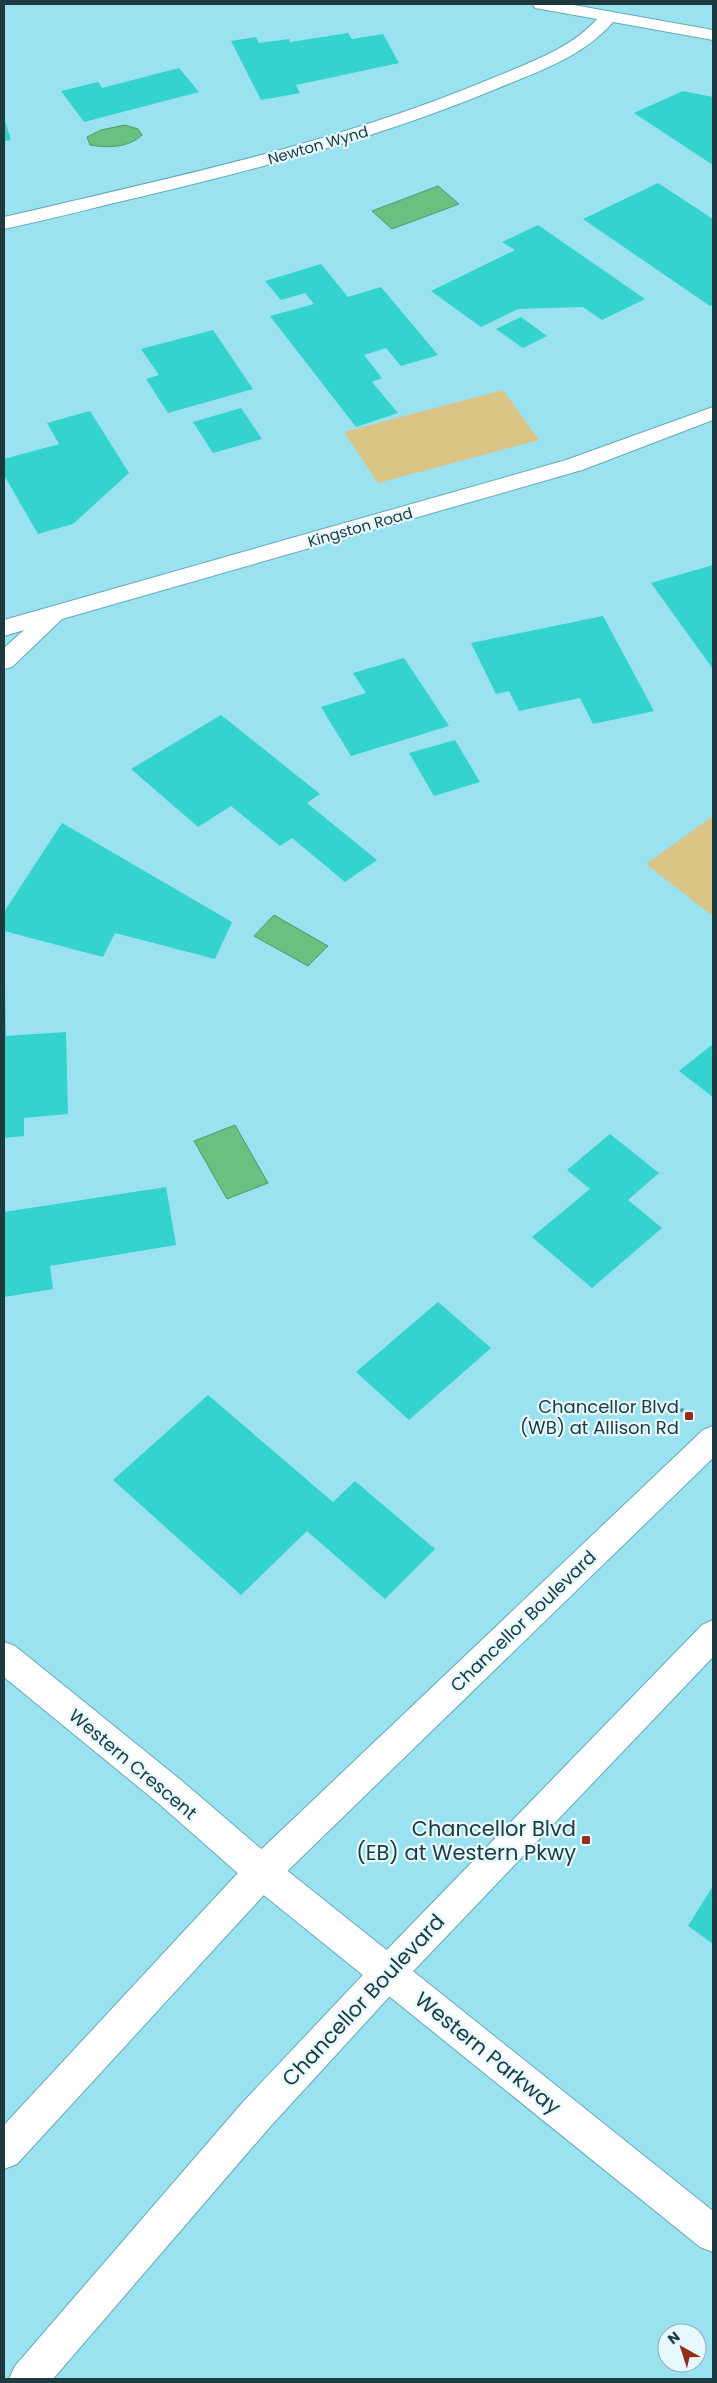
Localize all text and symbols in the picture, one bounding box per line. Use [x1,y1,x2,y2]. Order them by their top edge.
street label: Newton Wynd [265,121,371,169]
street label: Kingston Road [305,502,415,552]
place label: Chancellor Blvd (WB) at Allison Rd [520,1394,679,1440]
marker: Chancellor Blvd (WB) at Allison Rd [683,1410,695,1422]
street label: Chancellor Boulevard [445,1545,601,1697]
street label: Western Crescent [64,1703,202,1825]
place label: Chancellor Blvd (EB) at Western Pkwy [356,1814,576,1867]
marker: Chancellor Blvd (EB) at Western Pkwy [580,1834,592,1846]
street label: Chancellor Boulevard [275,1907,451,2093]
street label: Western Parkway [409,1985,567,2121]
north arrow [657,2323,707,2373]
text: N [663,2327,684,2349]

